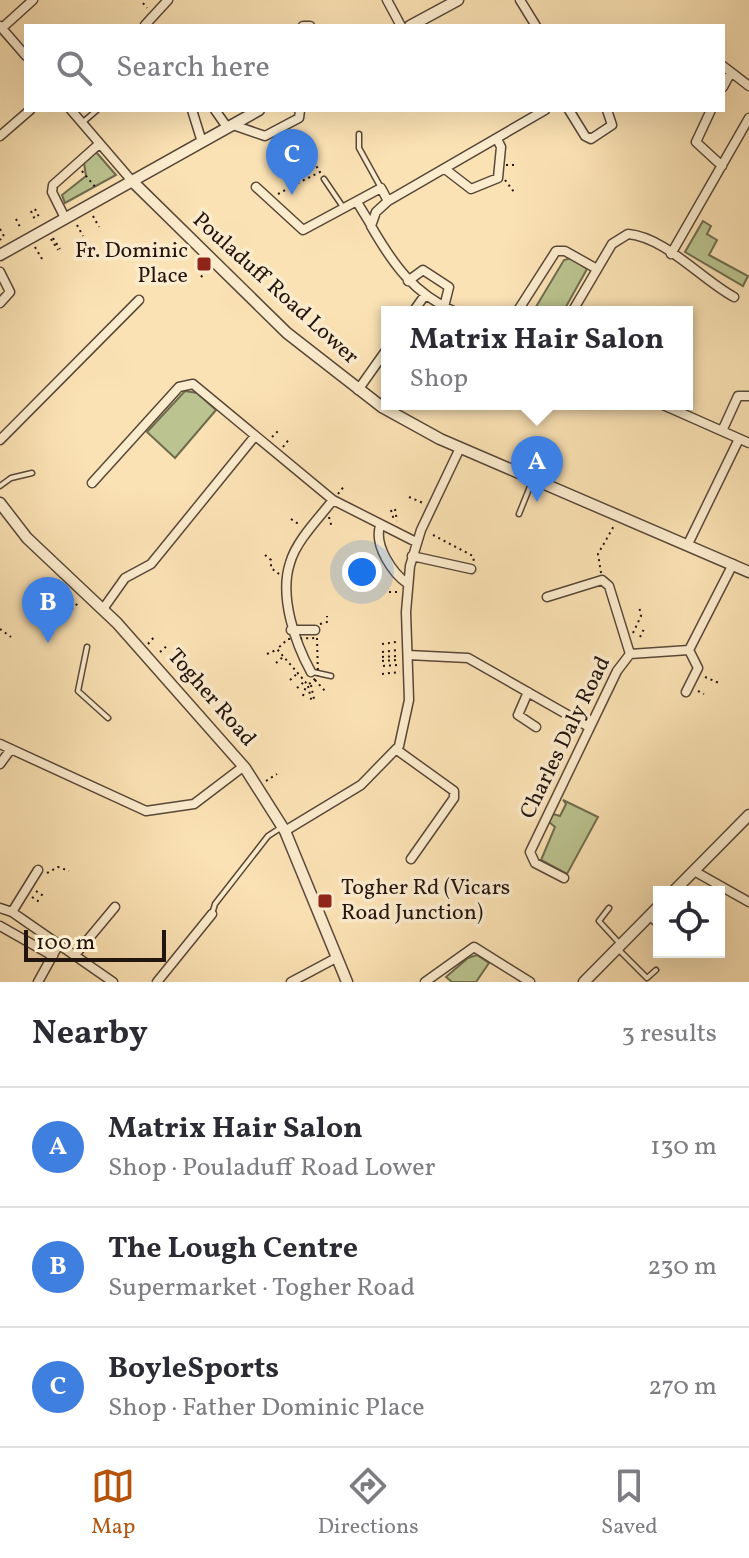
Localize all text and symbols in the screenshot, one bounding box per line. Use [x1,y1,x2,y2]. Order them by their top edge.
search box [24,24,725,112]
icon: search [52,46,96,90]
text: Search here [116,47,270,89]
pin: C [266,129,318,195]
street label: Pouladuff Road Lower [185,206,365,372]
place label: Fr. Dominic Place [75,236,188,292]
marker: Fr. Dominic Place [195,255,213,273]
popup [381,306,693,410]
text: Matrix Hair Salon [410,319,664,361]
text: Shop [410,361,468,397]
pin: A [511,436,563,502]
your location [342,552,382,592]
pin: B [22,577,74,643]
street label: Togher Road [160,642,262,754]
street label: Charles Daly Road [513,651,619,825]
place label: Togher Rd (Vicars Road Junction) [341,873,510,929]
map controls [653,886,725,958]
button: locate [653,886,725,958]
marker: Togher Rd (Vicars Road Junction) [316,892,334,910]
scale bar [24,926,166,962]
text: 100 m [36,928,95,959]
text: Nearby [32,1011,148,1058]
text: 3 results [621,1016,717,1052]
text: Matrix Hair Salon [108,1108,363,1150]
text: A [49,1129,67,1165]
text: 130 m [650,1129,717,1165]
text: Shop · Pouladuff Road Lower [108,1150,435,1186]
text: The Lough Centre [108,1228,358,1270]
text: B [49,1249,67,1285]
text: 230 m [647,1249,717,1285]
text: Supermarket · Togher Road [108,1270,415,1306]
text: BoyleSports [108,1348,279,1390]
text: C [50,1369,66,1405]
text: 270 m [648,1369,717,1405]
text: Shop · Father Dominic Place [108,1390,425,1426]
tab: Map [91,1464,135,1543]
tab: Directions [318,1464,419,1543]
tab: Saved [601,1464,658,1543]

